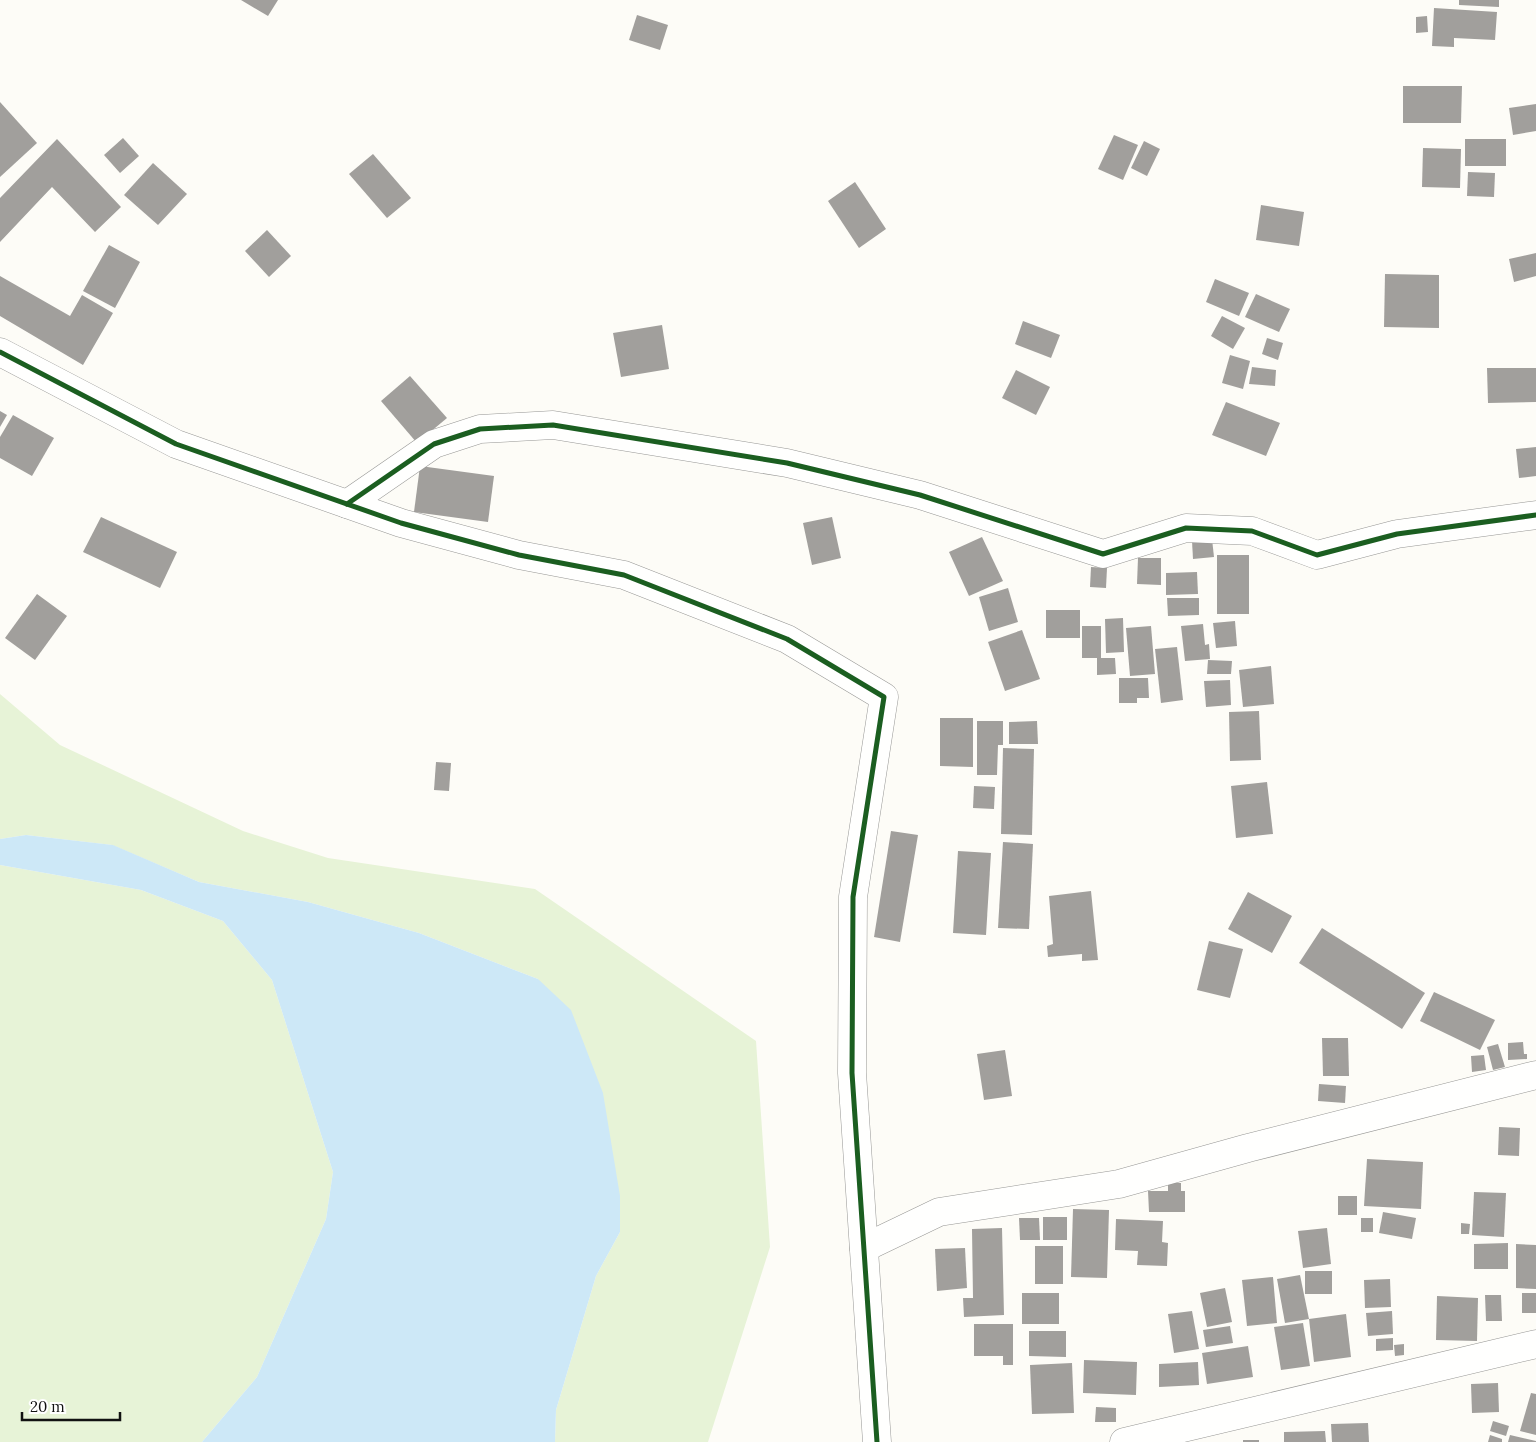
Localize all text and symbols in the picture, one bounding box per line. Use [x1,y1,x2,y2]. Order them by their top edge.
scale bar [22,1390,120,1422]
text: 20 m [30,1397,65,1416]

